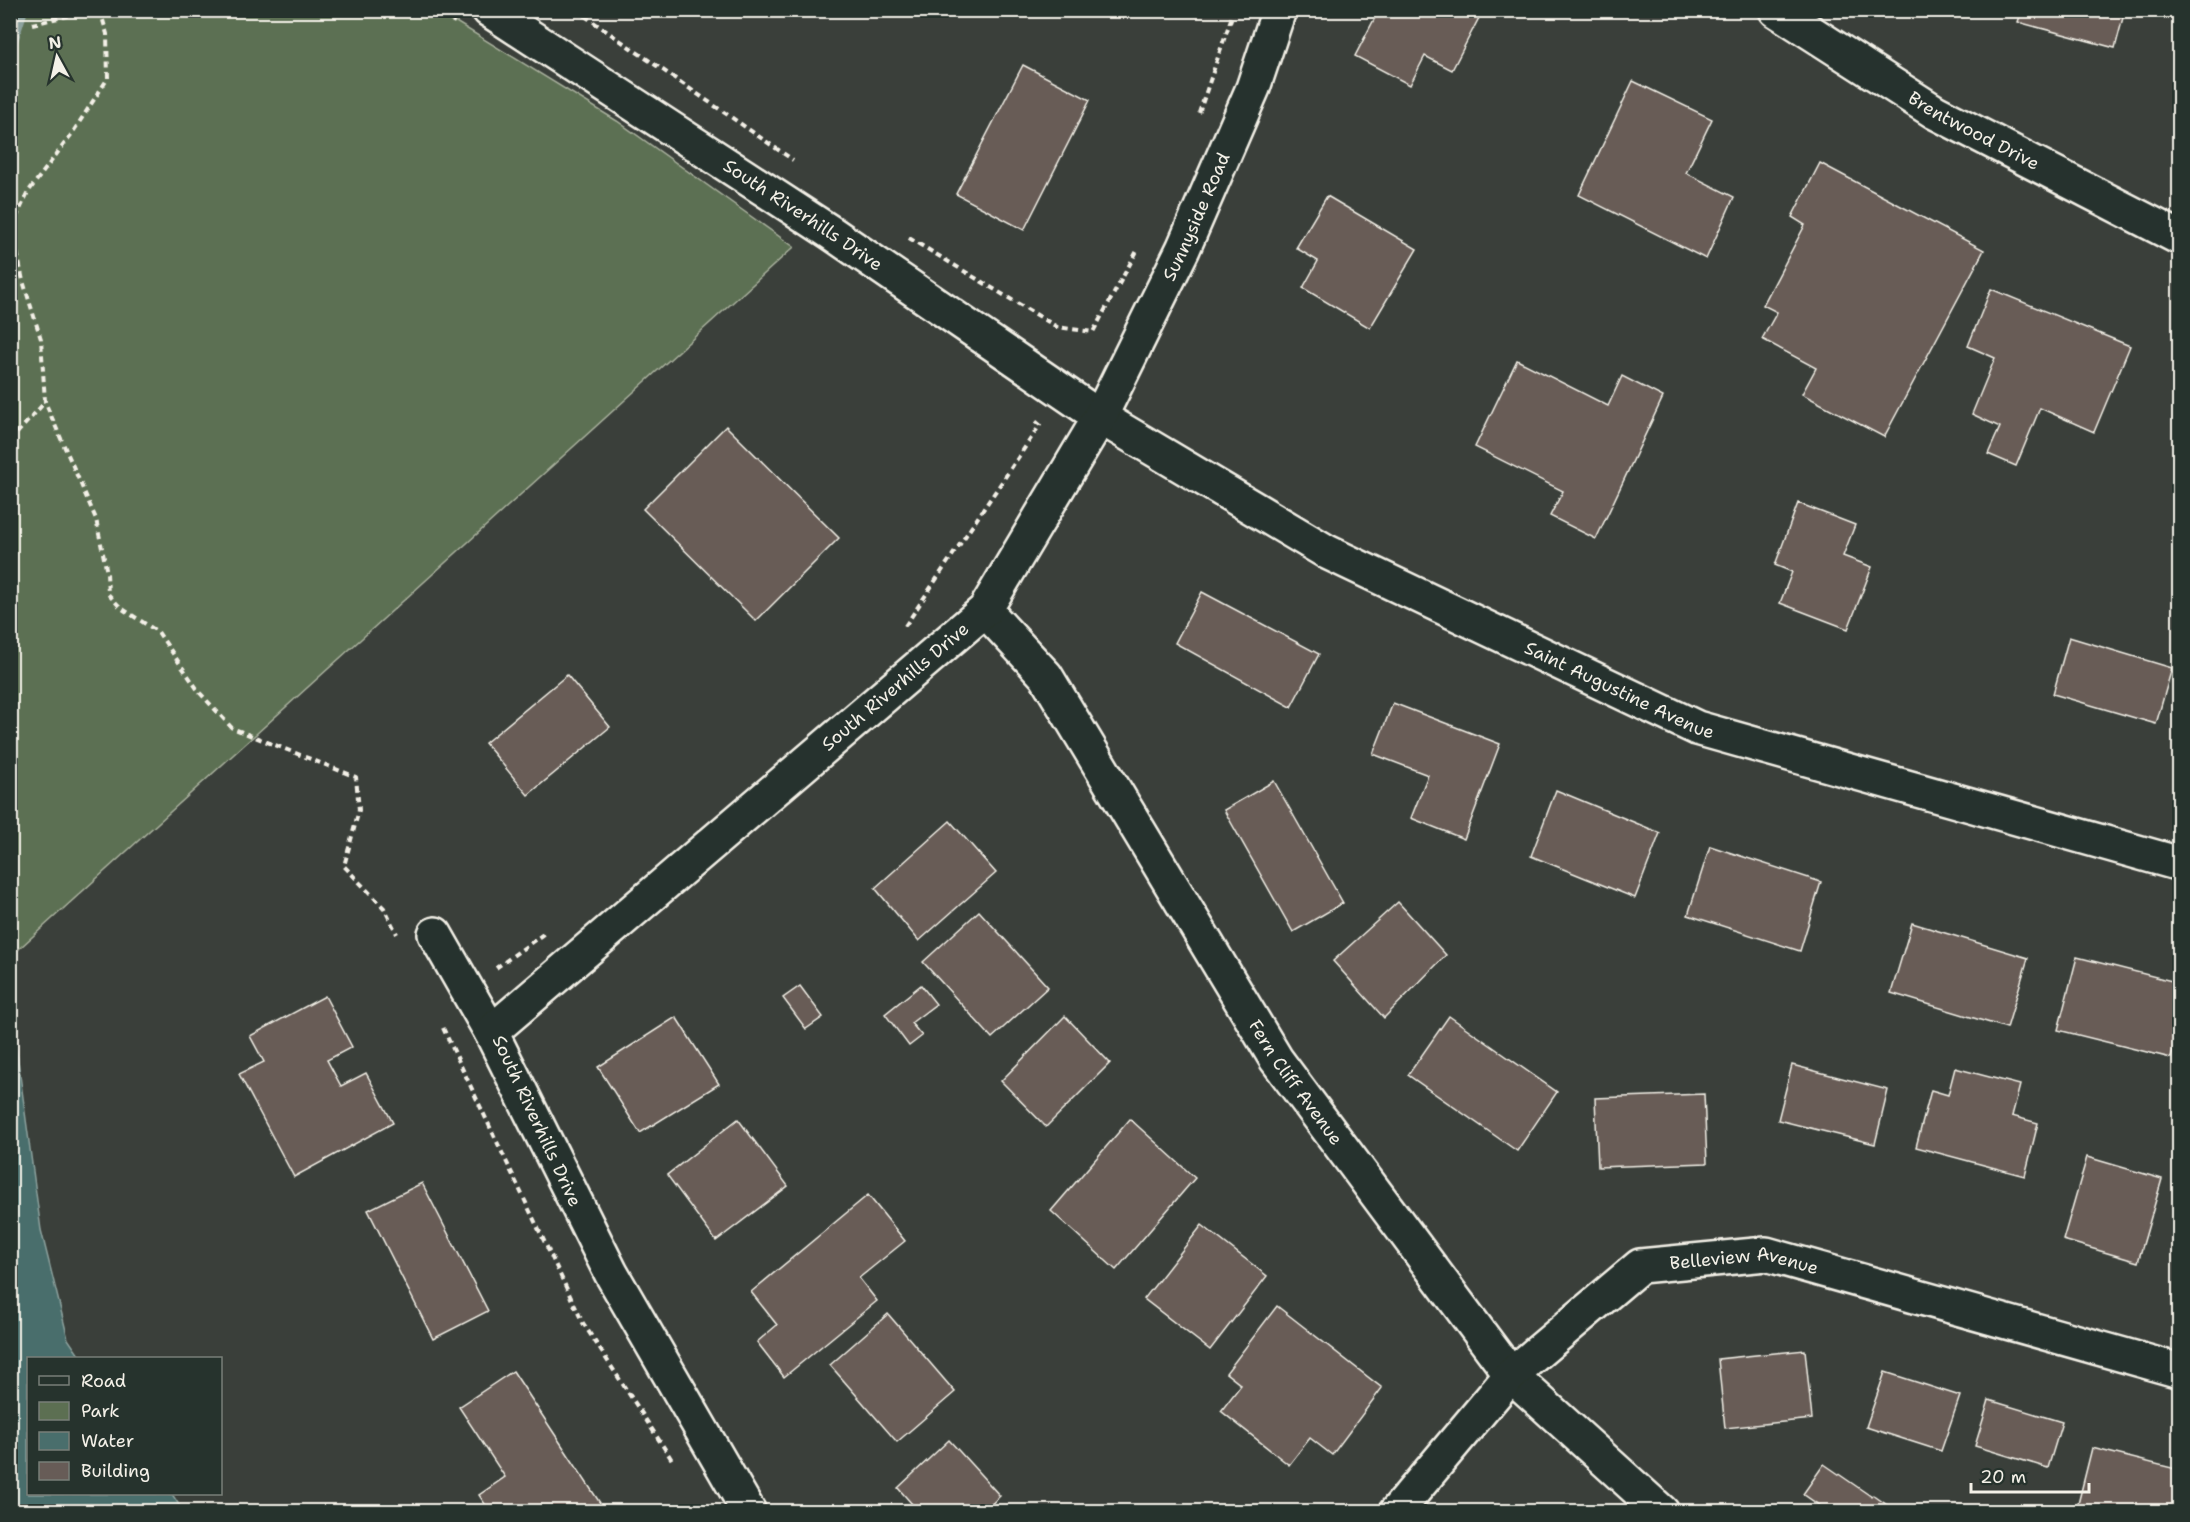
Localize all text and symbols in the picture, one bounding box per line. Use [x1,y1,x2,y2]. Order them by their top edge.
north arrow [27,27,87,87]
text: N [47,31,63,54]
street label: Brentwood Drive [1903,86,2044,176]
street label: Sunnyside Road [1157,149,1236,285]
street label: South Riverhills Drive [719,154,887,277]
street label: South Riverhills Drive [817,617,974,756]
street label: Saint Augustine Avenue [1521,636,1717,744]
street label: Fern Cliff Avenue [1243,1015,1348,1150]
street label: South Riverhills Drive [487,1032,587,1210]
street label: Belleview Avenue [1669,1242,1821,1280]
legend [27,1357,222,1495]
text: Road [81,1369,126,1393]
text: Park [81,1399,120,1423]
text: Water [81,1429,134,1453]
scale bar [1971,1456,2090,1494]
text: Building [81,1459,150,1483]
text: 20 m [1980,1465,2026,1489]

